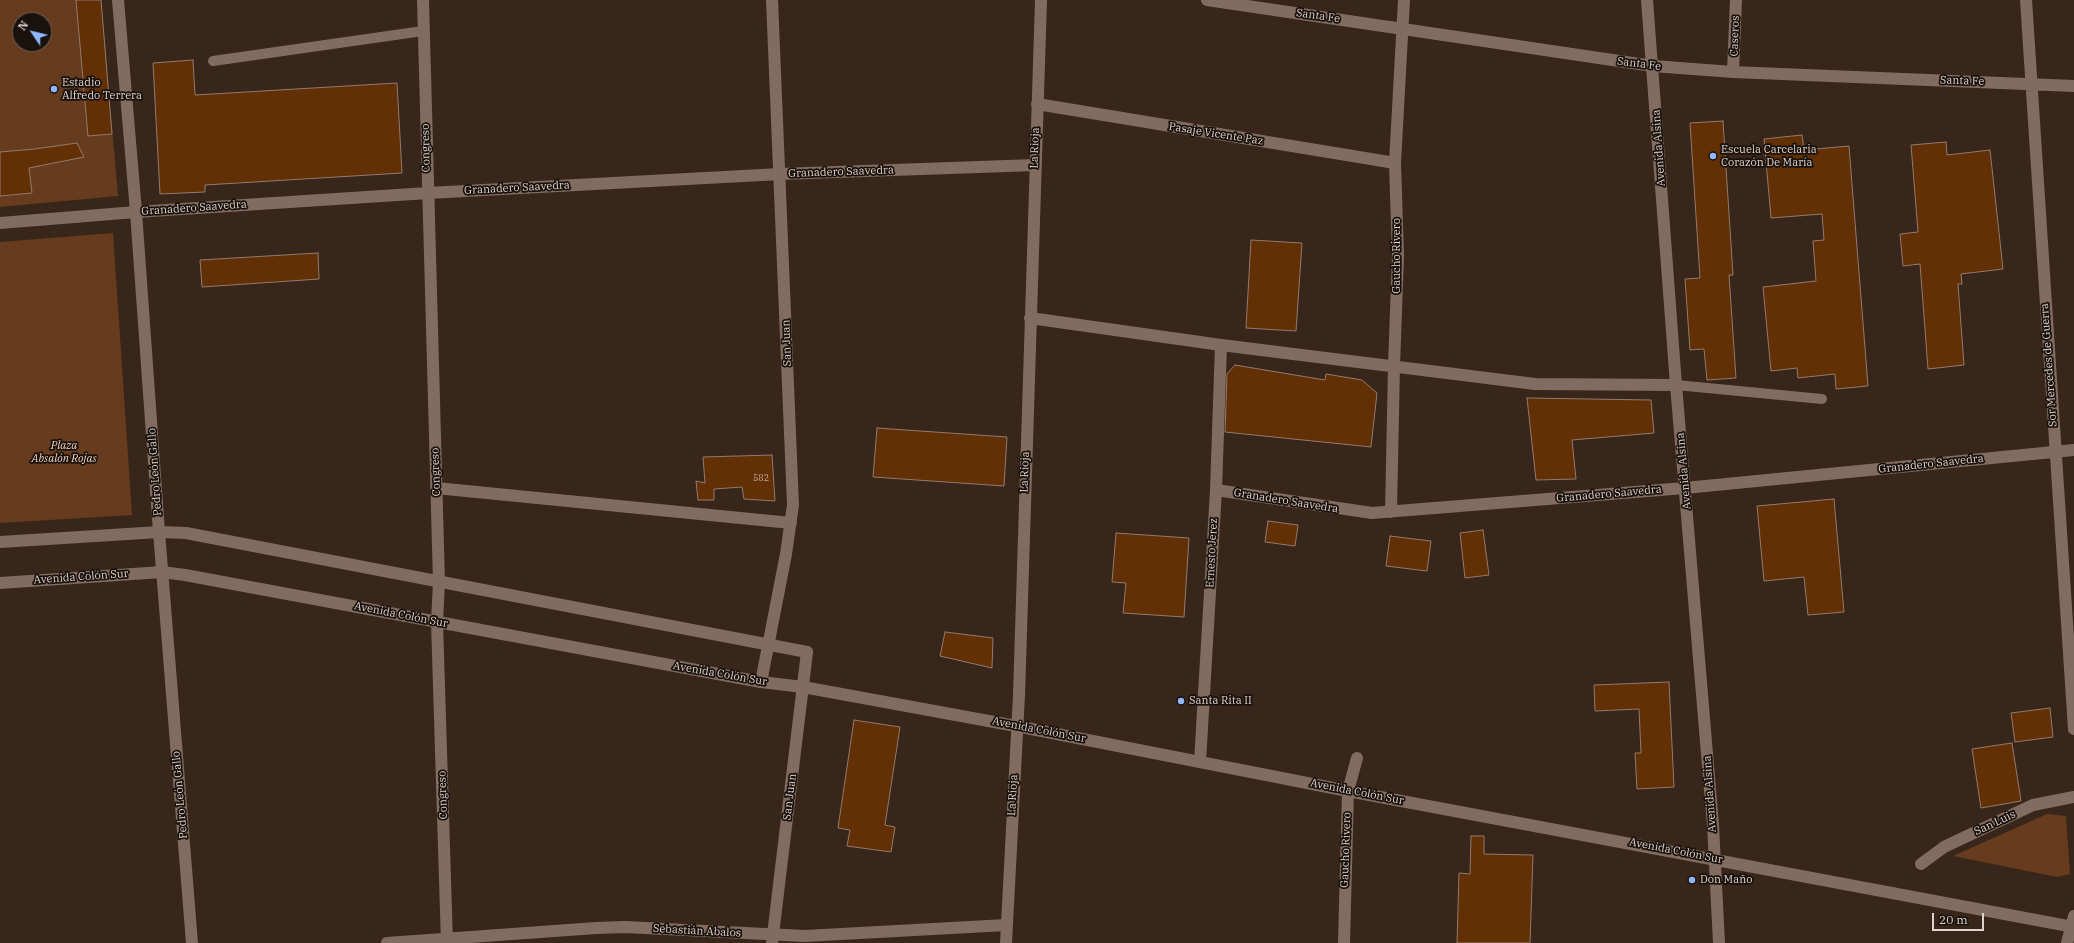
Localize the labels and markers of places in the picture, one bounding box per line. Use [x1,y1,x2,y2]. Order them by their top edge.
place label: Estadio Alfredo Terrera [62,76,142,102]
marker: Estadio Alfredo Terrera [49,84,59,94]
place label: Escuela Carcelaria Corazón De María [1721,143,1817,169]
marker: Escuela Carcelaria Corazón De María [1708,151,1718,161]
place label: Santa Rita II [1189,694,1252,708]
marker: Santa Rita II [1176,696,1186,706]
place label: Don Maño [1700,873,1752,887]
marker: Don Maño [1687,875,1697,885]

